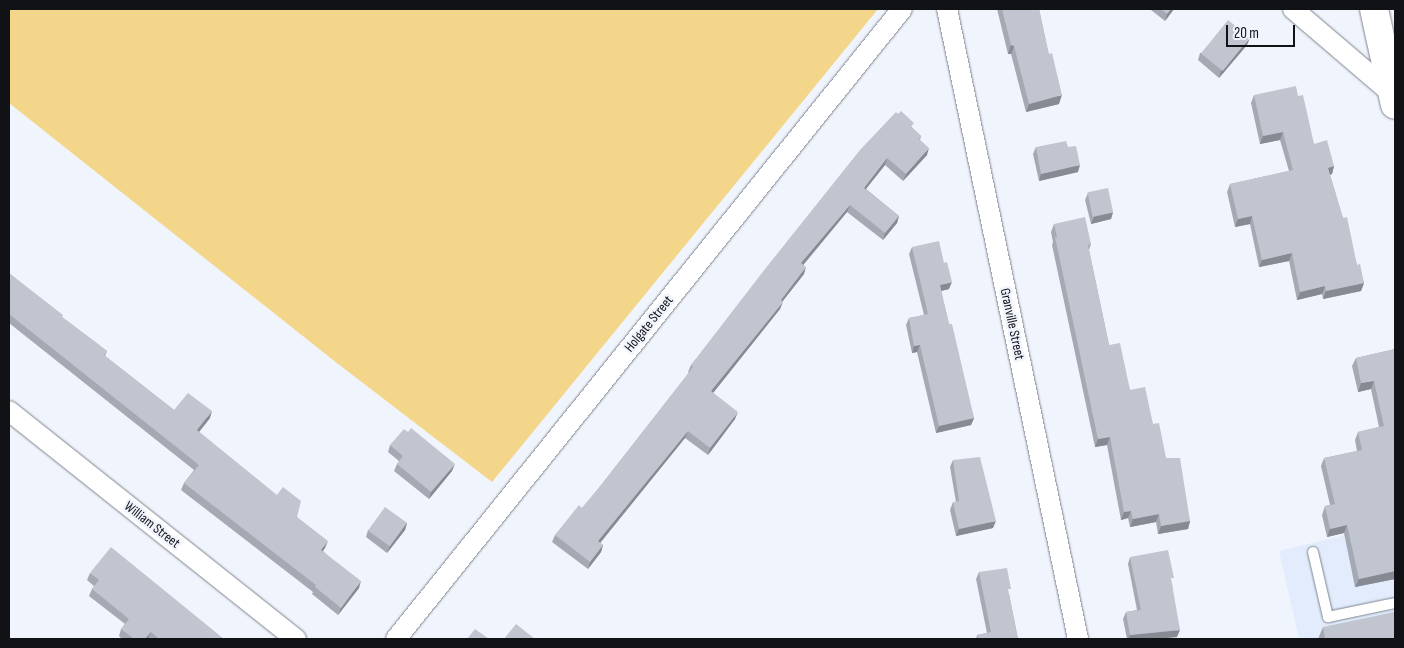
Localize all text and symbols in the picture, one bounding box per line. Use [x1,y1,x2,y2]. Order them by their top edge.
scale bar [1229,15,1298,47]
text: 20 m [1234,24,1259,43]
street label: Granville Street [996,287,1028,361]
street label: Holgate Street [621,292,677,356]
street label: William Street [121,498,183,552]

